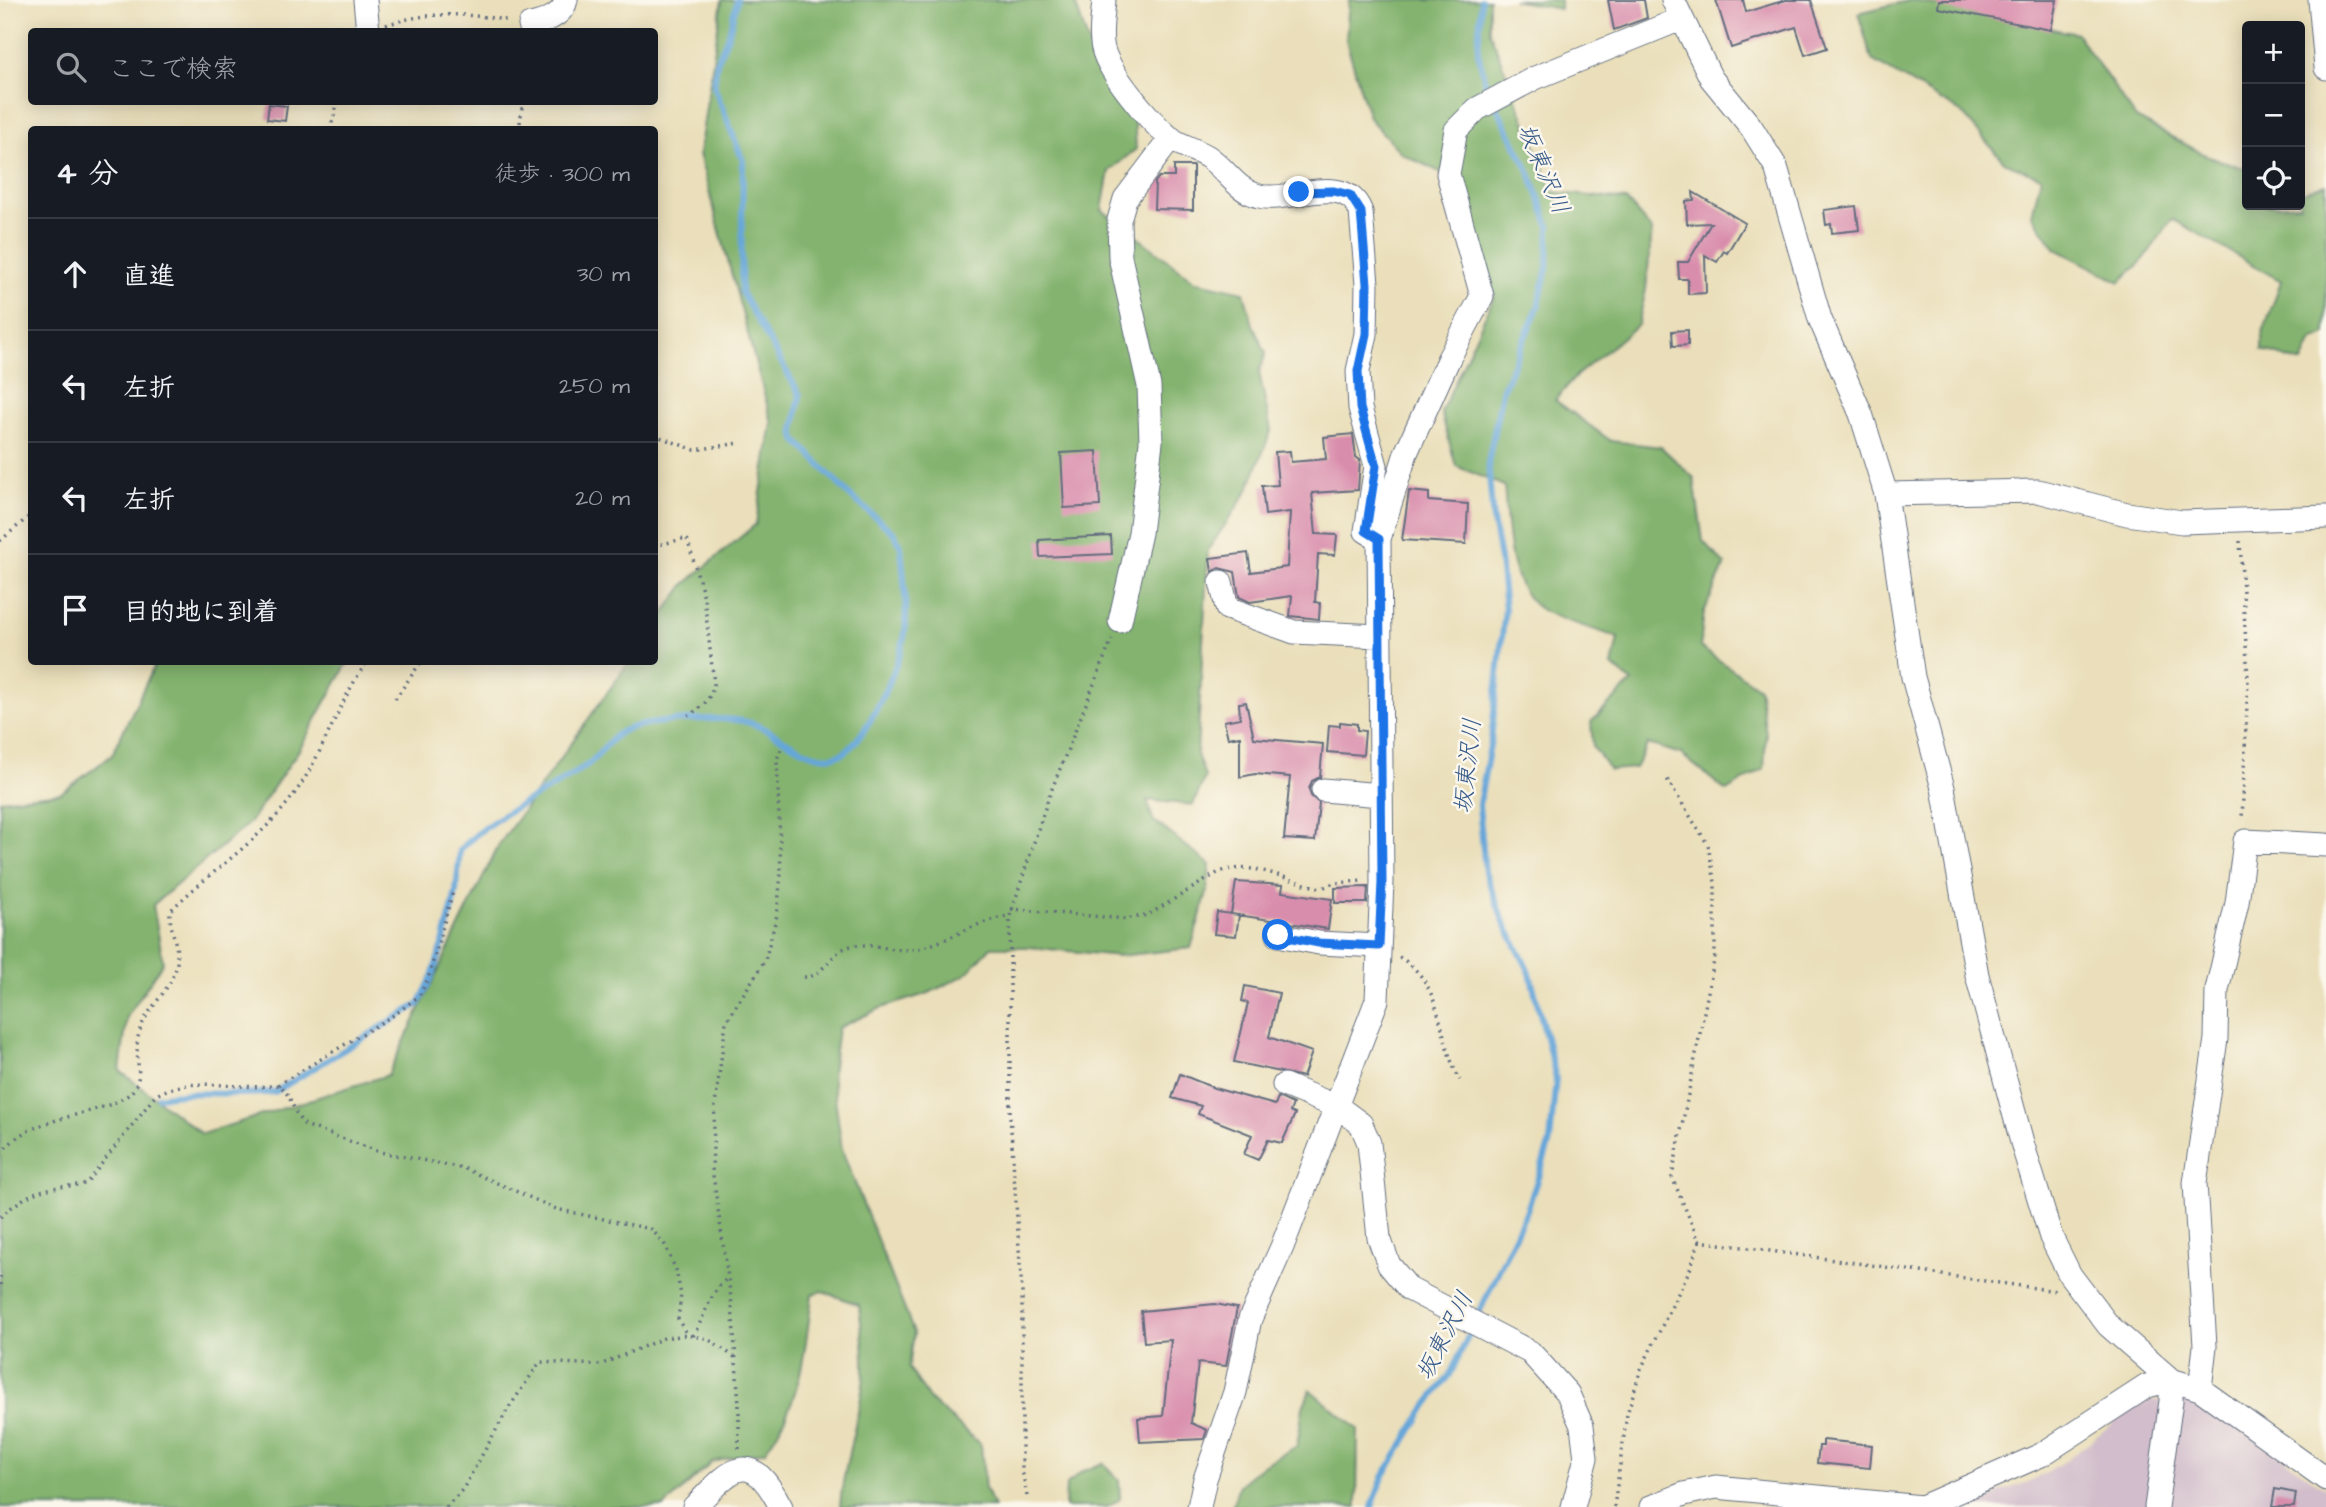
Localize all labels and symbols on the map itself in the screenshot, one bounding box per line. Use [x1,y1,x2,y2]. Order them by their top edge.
water label: 坂東沢川 [1509,118,1577,220]
route end [1283,176,1314,207]
water label: 坂東沢川 [1446,716,1490,816]
route start [1262,919,1293,950]
water label: 坂東沢川 [1408,1286,1482,1386]

